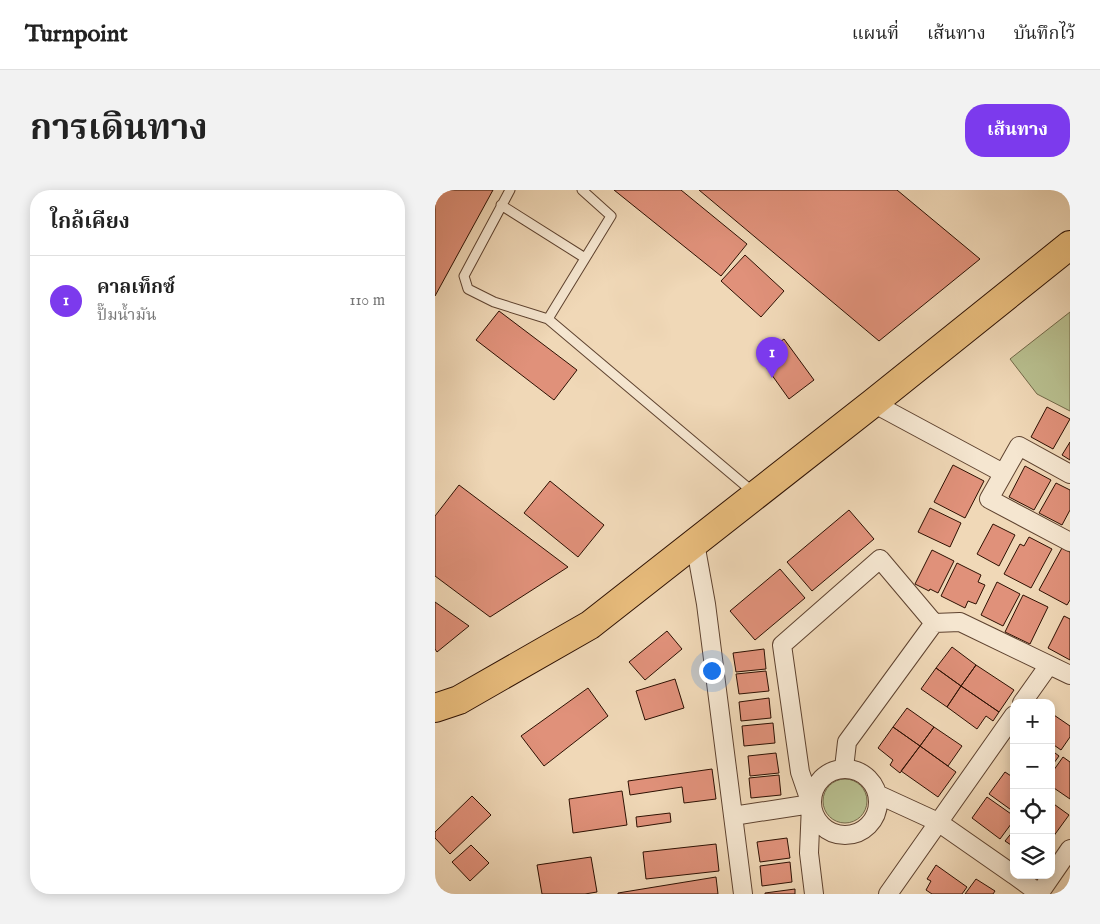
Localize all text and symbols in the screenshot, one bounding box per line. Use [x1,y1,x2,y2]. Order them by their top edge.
text: Turnpoint [25,19,128,50]
text: แผนที่ [852,23,899,46]
text: เส้นทาง [927,23,986,46]
text: บันทึกไว้ [1014,23,1075,46]
button: เส้นทาง [965,104,1070,157]
text: การเดินทาง [30,107,208,152]
text: ใกล้เคียง [50,209,130,236]
text: คาลเท็กซ์ [97,276,175,300]
text: 1 [63,291,69,311]
text: 110 m [349,291,385,311]
text: ปั๊มน้ำมัน [97,306,156,326]
pin: 1 [756,337,788,378]
your location [699,658,725,684]
map controls [1010,699,1055,879]
button: + [1010,699,1055,744]
button: − [1010,744,1055,789]
button: locate [1010,789,1055,834]
button: layers [1010,834,1055,879]

